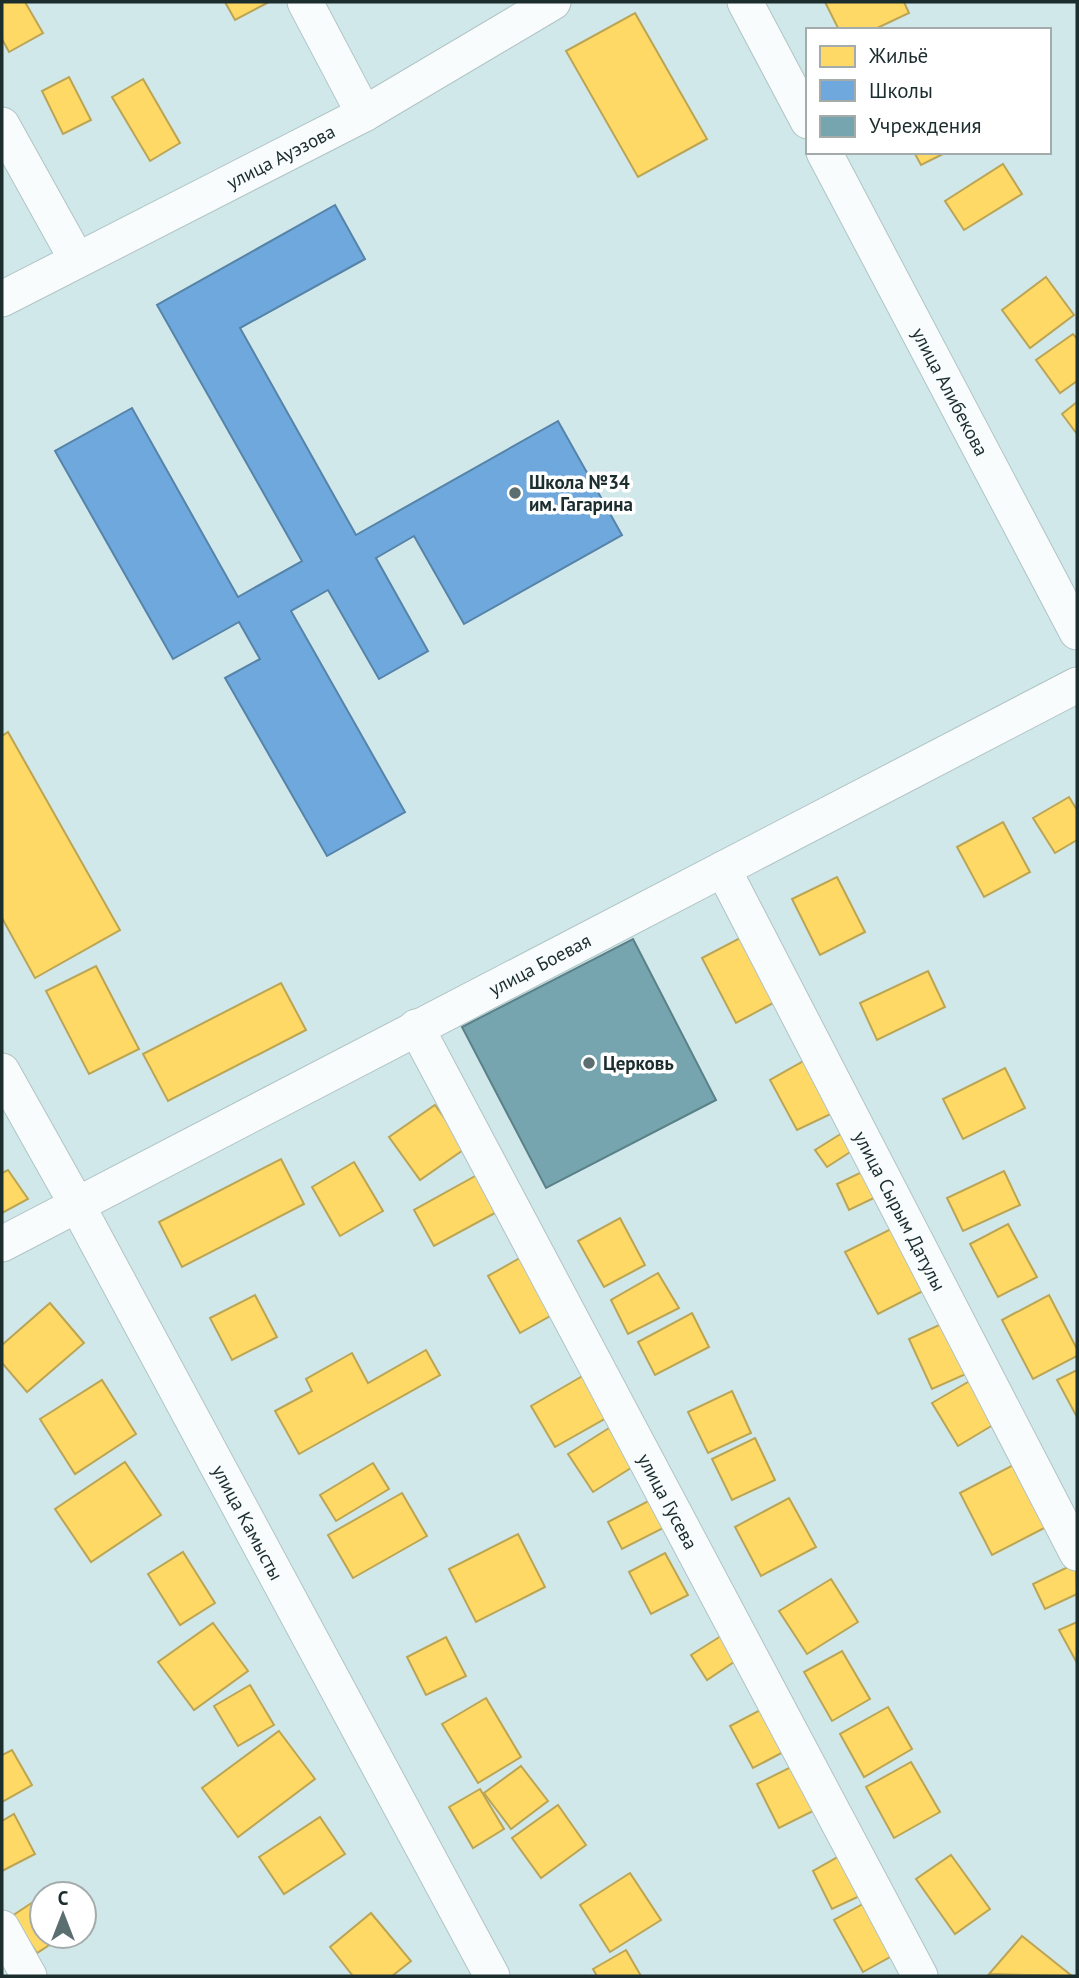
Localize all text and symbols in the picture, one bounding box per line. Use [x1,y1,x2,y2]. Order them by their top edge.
legend [806,28,1051,154]
text: Жильё [868,42,928,69]
text: Школы [869,77,933,104]
text: Учреждения [869,112,982,139]
street label: улица Ауэзова [222,119,339,194]
street label: улица Алибекова [907,323,994,460]
place label: Школа №34 им. Гагарина [529,470,633,516]
marker: Школа №34 им. Гагарина [507,485,523,501]
street label: улица Боевая [485,928,595,1001]
place label: Церковь [603,1051,674,1075]
marker: Церковь [581,1055,597,1071]
street label: улица Сырым Датулы [849,1127,951,1295]
street label: улица Гусева [633,1449,703,1553]
street label: улица Камысты [207,1460,289,1584]
north arrow [28,1880,98,1950]
text: С [58,1886,69,1910]

